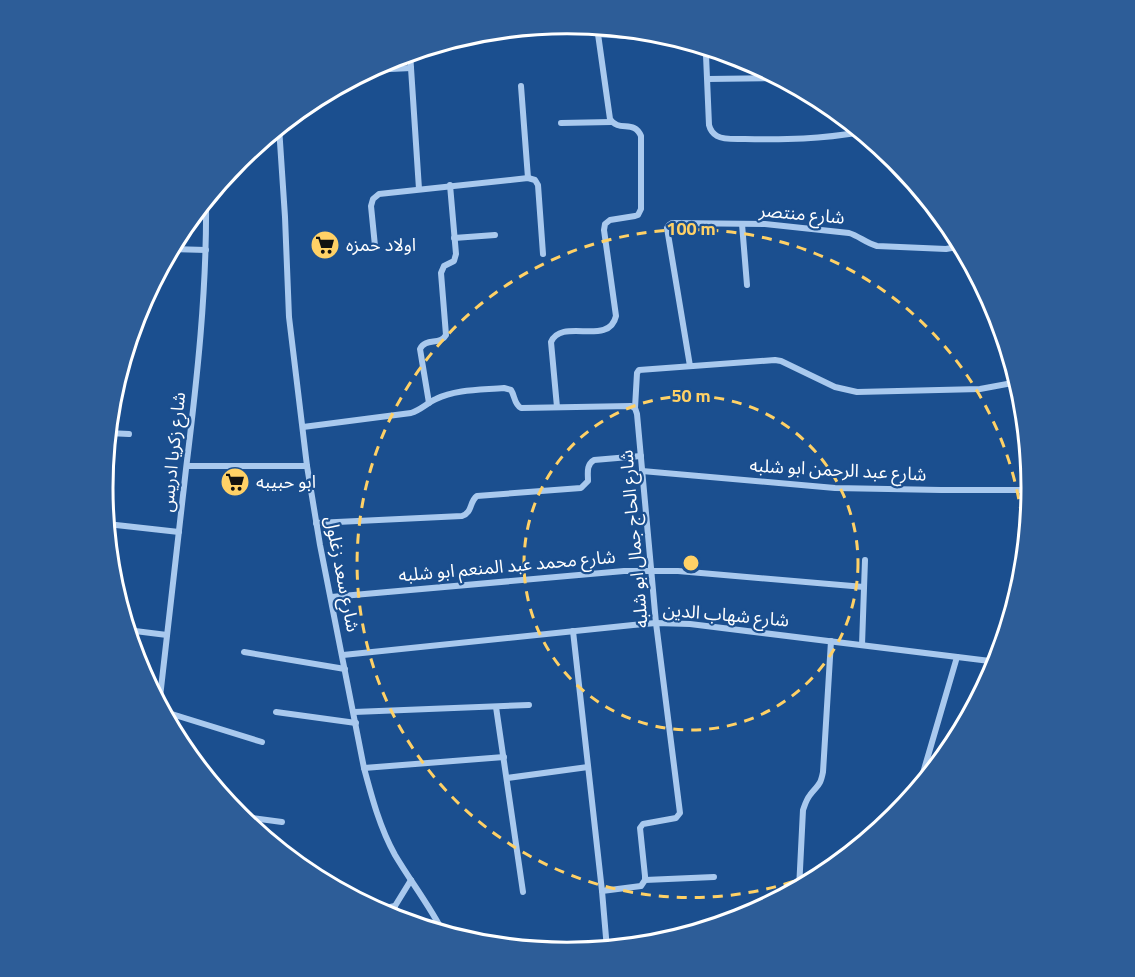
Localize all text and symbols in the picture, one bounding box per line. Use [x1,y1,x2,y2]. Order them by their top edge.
street label: شارع منتصر [757,196,846,232]
text: 100 m [666,215,716,242]
supermarket icon: اولاد حمزه [309,229,341,261]
place label: اولاد حمزه [346,231,416,258]
text: 50 m [671,382,711,409]
street label: شارع زكريا ادريس [153,391,193,513]
street label: شارع الحاج جمال ابو شلبه [612,449,656,629]
street label: شارع عبد الرحمن ابو شلبه [749,451,927,489]
supermarket icon: ابو حبيبه [219,466,251,498]
place label: ابو حبيبه [256,468,316,495]
street label: شارع سعد زغلول [317,514,367,634]
street label: شارع محمد عبد المنعم ابو شلبه [397,543,617,589]
centre of rings [681,553,701,573]
street label: شارع شهاب الدين [662,596,790,634]

